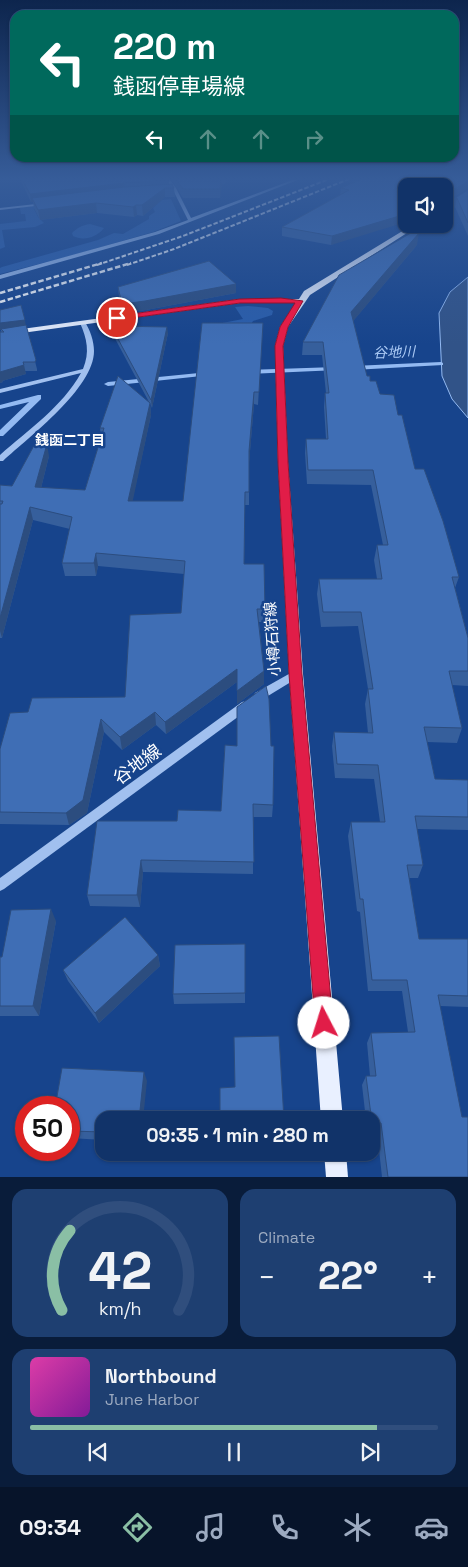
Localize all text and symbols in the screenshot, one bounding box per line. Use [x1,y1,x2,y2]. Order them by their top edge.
text: 220 m [113,25,216,69]
icon: left [30,30,95,95]
text: 銭函停車場線 [113,72,245,100]
icon: left [141,125,169,153]
icon: ahead [194,125,222,153]
icon: ahead [247,125,275,153]
icon: right [300,125,328,153]
map controls [398,178,453,233]
button: sound [398,178,453,233]
pin [96,297,138,339]
icon: arrive [103,304,131,332]
water label: 谷地川 [373,342,417,362]
district label: 銭函二丁目 [35,431,105,449]
street label: 小樽石狩線 [260,601,284,677]
street label: 谷地線 [108,739,166,789]
position arrow [297,996,349,1048]
speed limit sign: 50 [15,1096,80,1161]
text: 09:35 · 1 min · 280 m [146,1123,329,1148]
text: Climate [258,1227,315,1248]
text: 42 [88,1238,152,1304]
text: 22° [318,1252,378,1300]
text: − [258,1259,275,1295]
text: + [421,1259,438,1295]
text: km/h [99,1297,141,1320]
text: Northbound [105,1364,217,1389]
text: June Harbor [105,1389,199,1410]
icon: previous [84,1438,112,1466]
icon: pause [220,1438,248,1466]
icon: next [356,1438,384,1466]
icon: directions [120,1510,155,1545]
icon: music [193,1510,228,1545]
icon: phone [267,1510,302,1545]
icon: climate [340,1510,375,1545]
icon: car [414,1510,449,1545]
text: 09:34 [19,1513,81,1541]

